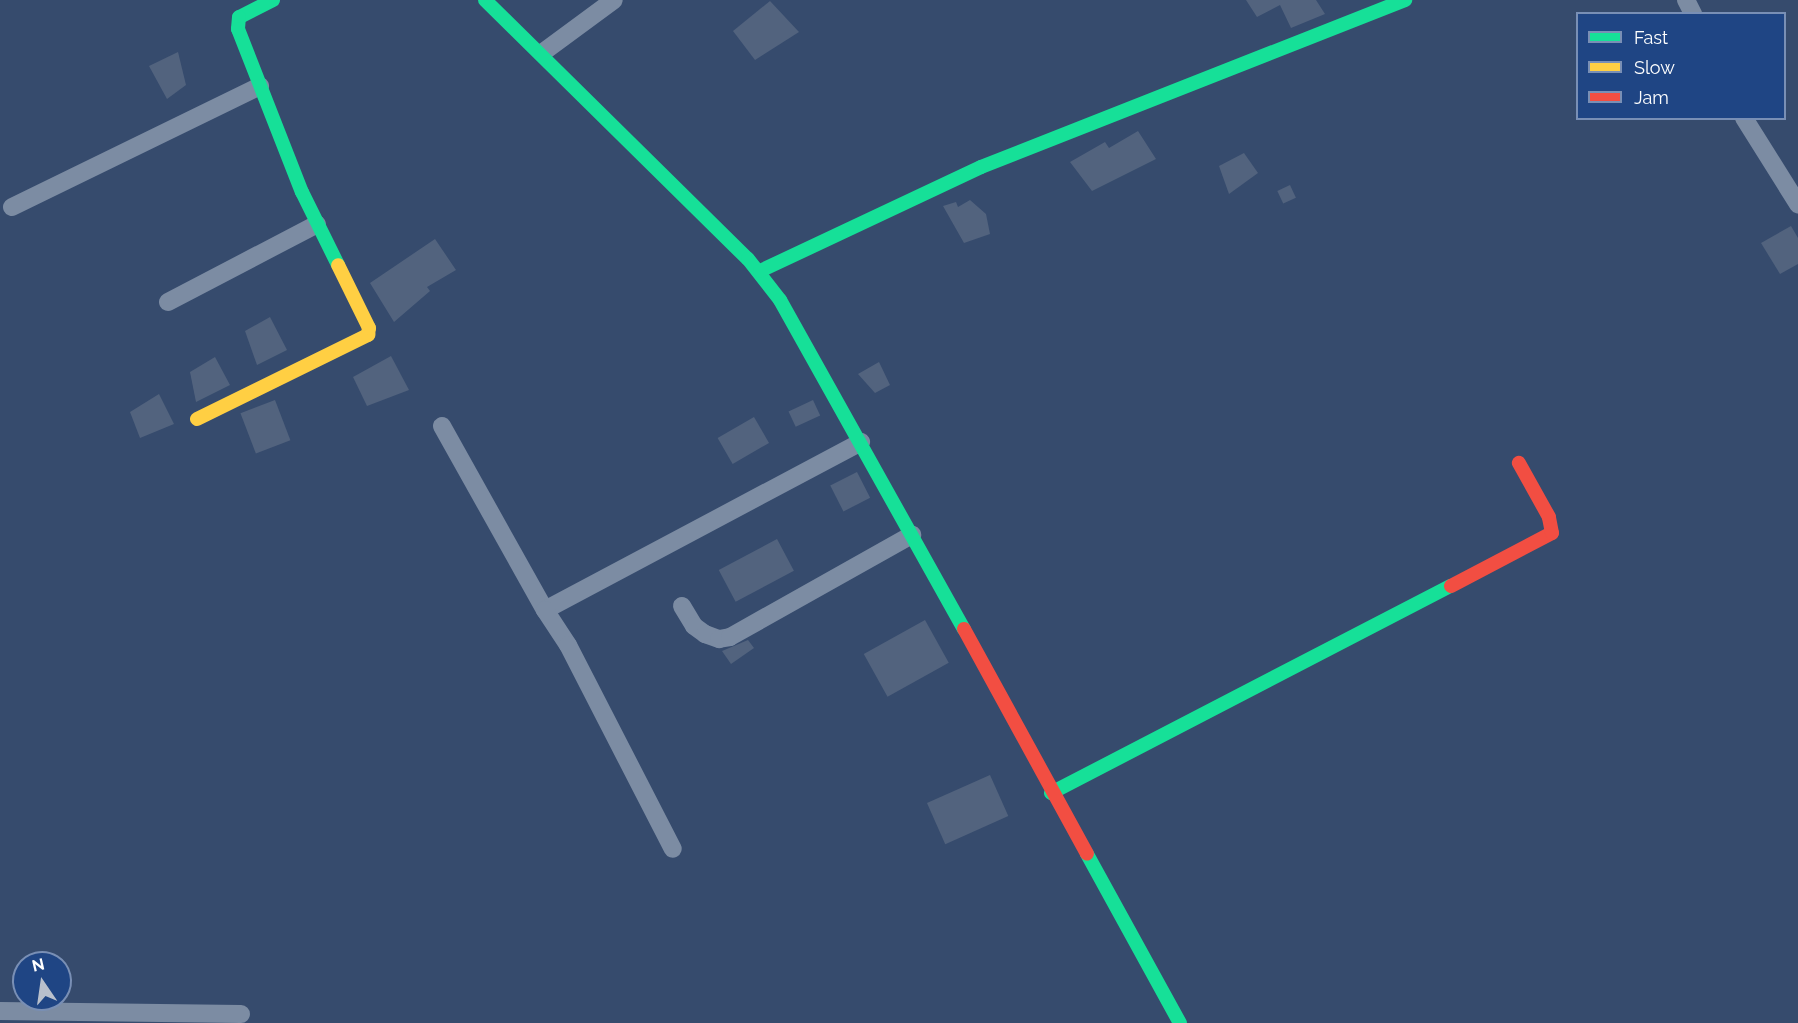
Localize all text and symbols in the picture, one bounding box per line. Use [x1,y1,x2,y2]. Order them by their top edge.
legend [1576,12,1786,120]
text: Fast [1634,27,1668,48]
text: Slow [1634,57,1675,78]
text: Jam [1634,87,1669,108]
north arrow [12,951,72,1011]
text: N [30,954,46,976]

